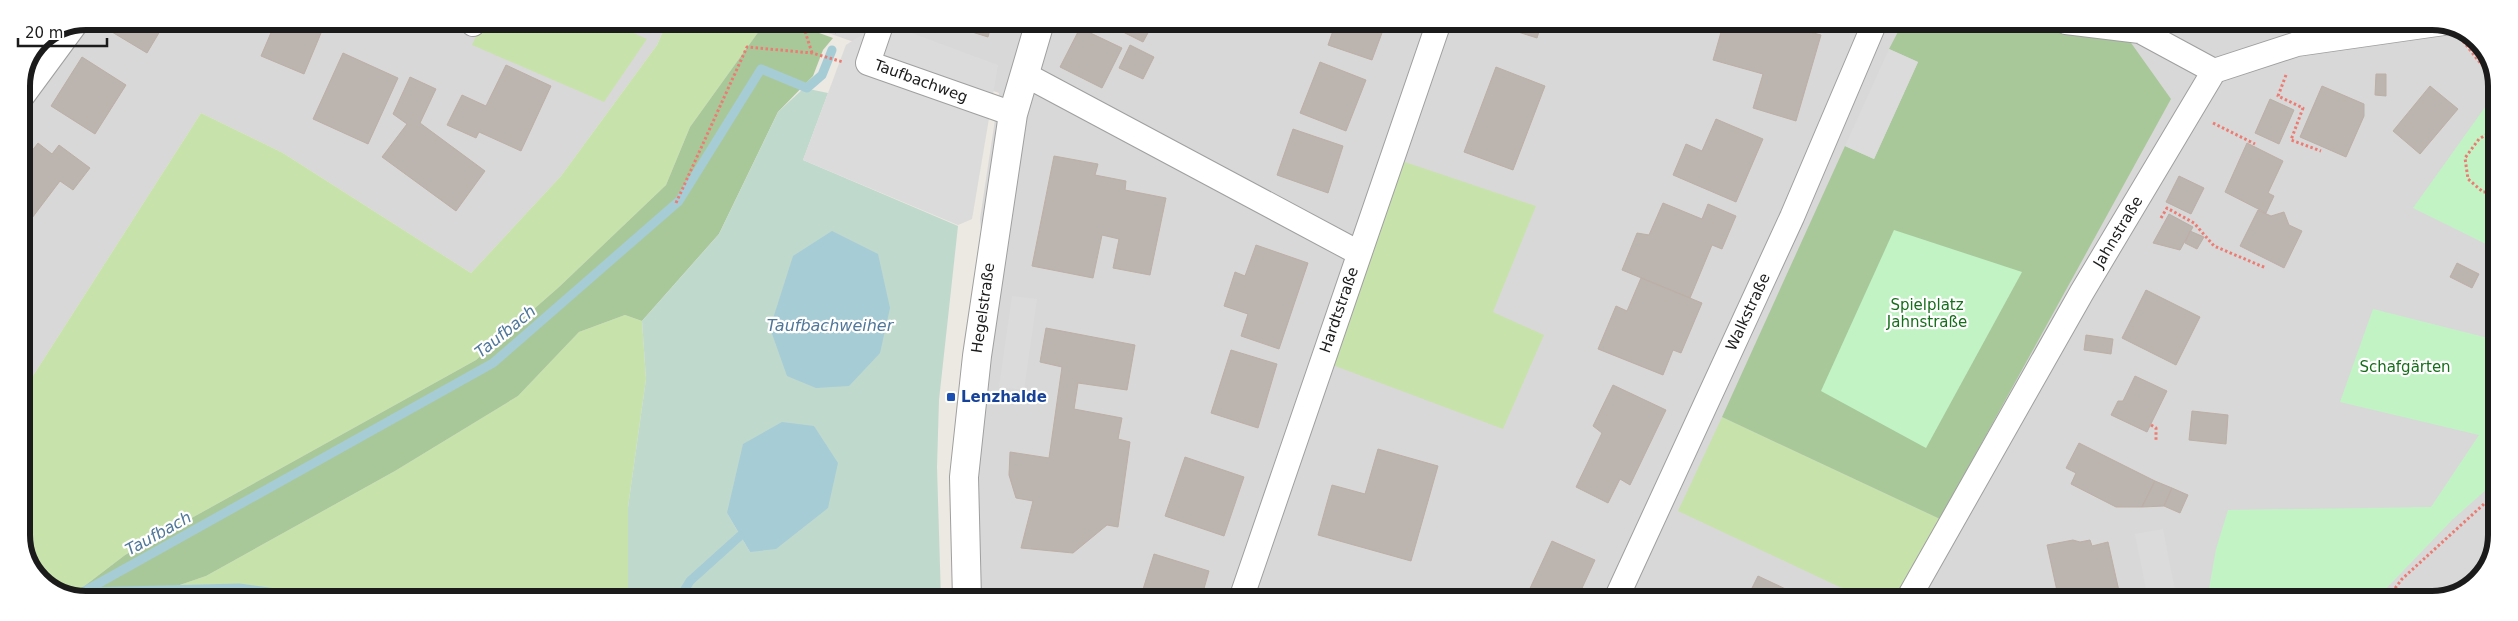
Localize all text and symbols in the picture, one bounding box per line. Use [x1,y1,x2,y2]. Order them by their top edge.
scale bar [18,15,106,47]
text: 20 m [25,24,63,42]
street label: Taufbachweg [871,55,970,106]
street label: Jahnstraße [2089,193,2146,272]
street label: Hegelstraße [968,262,998,354]
street label: Hardtstraße [1316,265,1362,355]
street label: Walkstraße [1722,270,1774,354]
park label: Spielplatz Jahnstraße [1886,296,1967,331]
water label: Taufbach [471,301,539,362]
water label: Taufbachweiher [767,316,895,335]
park label: Schafgärten [2359,358,2451,376]
place label: Lenzhalde [961,388,1047,406]
marker: Lenzhalde [945,391,957,403]
water label: Taufbach [122,508,195,559]

